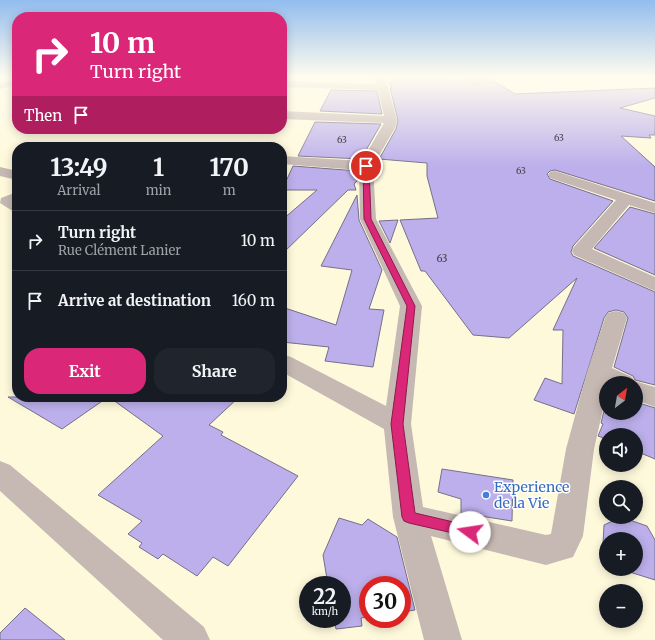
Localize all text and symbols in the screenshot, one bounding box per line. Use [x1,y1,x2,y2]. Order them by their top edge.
text: 10 m [90,25,155,61]
icon: right [24,28,76,80]
text: Turn right [90,60,181,83]
icon: arrive [70,104,92,126]
text: Then [24,106,62,125]
house number: 63 [554,132,564,143]
house number: 63 [337,134,347,145]
pin [349,149,383,183]
text: 13:49 [50,152,108,183]
text: 1 [153,152,164,183]
text: 170 [210,152,249,183]
icon: arrive [355,155,377,177]
house number: 63 [516,165,526,176]
text: Arrival [57,182,101,199]
text: min [146,182,171,199]
text: m [223,182,236,199]
text: Turn right [58,223,136,242]
icon: right [24,230,46,252]
text: 10 m [241,231,275,250]
text: Rue Clément Lanier [58,242,181,259]
house number: 63 [436,252,448,265]
icon: arrive [24,290,46,312]
text: Arrive at destination [58,291,211,310]
text: 160 m [232,291,275,310]
button: Exit [24,348,146,394]
button: Share [154,348,275,394]
north arrow [599,376,643,420]
map controls [599,376,643,628]
button: sound [599,428,643,472]
place label: Experience de la Vie [494,478,569,512]
button: search [599,480,643,524]
marker: Experience de la Vie [481,490,491,500]
position arrow [449,511,491,553]
button: + [599,532,643,576]
speed limit sign: 30 [359,576,411,628]
text: 22 [313,584,337,609]
button: − [599,584,643,628]
text: km/h [312,605,338,618]

